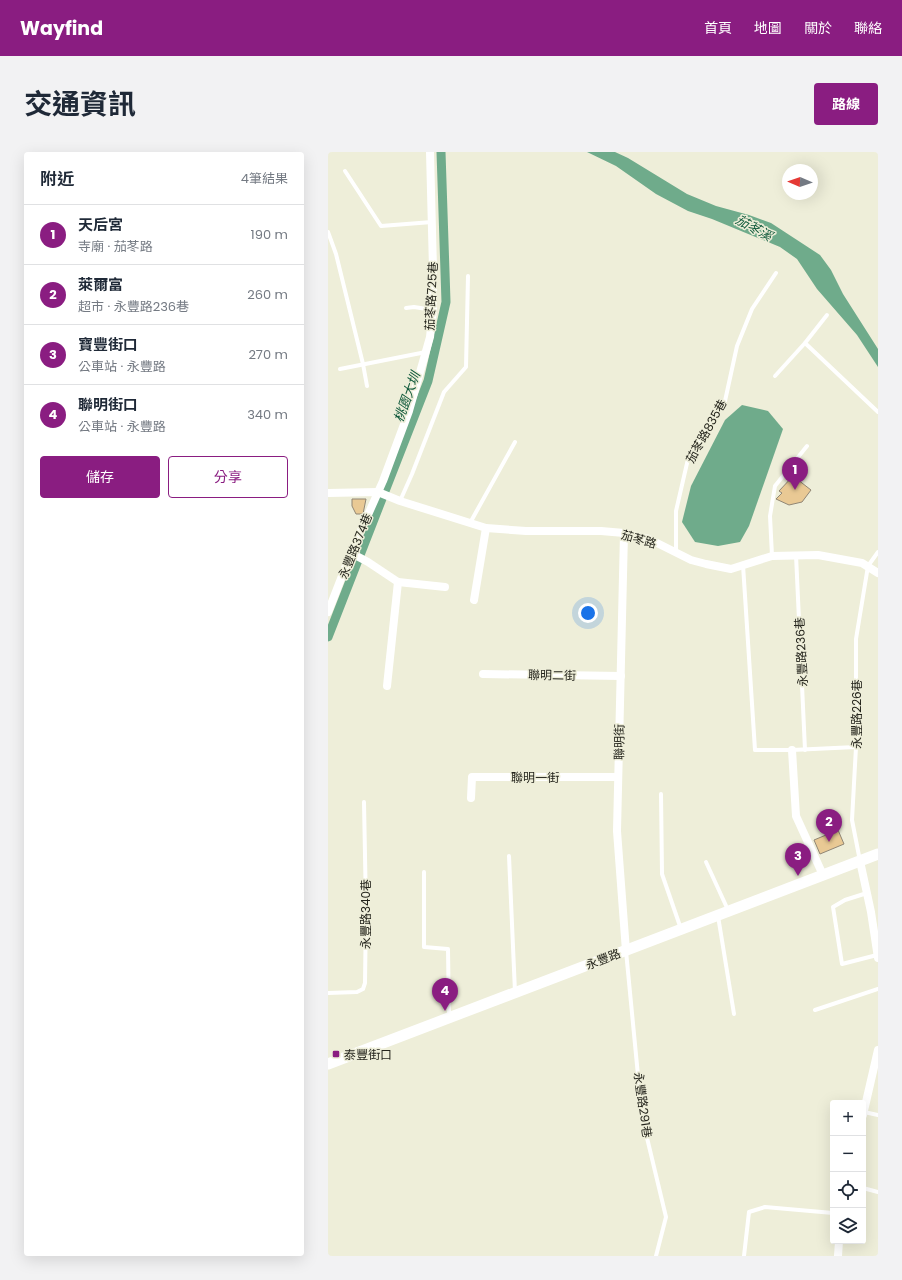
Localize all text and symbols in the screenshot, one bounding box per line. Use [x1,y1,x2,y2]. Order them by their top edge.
text: Wayfind [20,15,103,42]
text: 首頁 [704,18,732,38]
text: 地圖 [754,18,782,38]
text: 關於 [804,18,832,38]
text: 聯絡 [854,18,882,38]
button: 路線 [814,83,878,125]
text: 交通資訊 [24,85,136,124]
north arrow [782,164,818,200]
text: 附近 [40,167,74,191]
text: 4筆結果 [241,169,288,188]
water label: 茄苳溪 [732,210,777,247]
text: 天后宮 [78,214,123,235]
text: 1 [51,225,55,244]
text: 190 m [251,225,288,244]
text: 寺廟 · 茄苳路 [78,237,153,256]
street label: 茄苳路725巷 [421,261,441,331]
text: 萊爾富 [78,274,123,295]
text: 2 [49,285,57,304]
text: 260 m [247,285,288,304]
text: 超市 · 永豐路236巷 [78,297,189,316]
text: 寶豐街口 [78,334,138,355]
text: 3 [49,345,57,364]
text: 270 m [248,345,288,364]
text: 公車站 · 永豐路 [78,357,166,376]
water label: 桃園大圳 [389,367,426,425]
text: 聯明街口 [78,394,138,415]
street label: 茄苳路835巷 [682,396,730,466]
text: 4 [49,405,57,424]
text: 340 m [247,405,288,424]
text: 公車站 · 永豐路 [78,417,166,436]
button: 儲存 [40,456,160,498]
button: 分享 [168,456,288,498]
pin: 1 [782,457,808,490]
street label: 永豐路374巷 [334,511,376,581]
street label: 茄苳路 [619,526,659,552]
your location [578,603,598,623]
street label: 永豐路236巷 [791,617,811,687]
street label: 聯明二街 [528,666,576,684]
street label: 永豐路226巷 [848,679,865,749]
street label: 聯明街 [610,724,628,760]
street label: 聯明一街 [511,769,559,786]
pin: 2 [816,809,842,842]
pin: 3 [785,843,811,876]
street label: 永豐路340巷 [357,879,374,949]
street label: 永豐路 [583,945,623,973]
pin: 4 [432,978,458,1011]
place label: 泰豐街口 [344,1046,392,1063]
marker: 泰豐街口 [331,1049,341,1059]
street label: 永豐路291巷 [630,1071,656,1139]
map controls [830,1100,866,1244]
button: + [830,1100,866,1136]
button: − [830,1136,866,1172]
button: locate [830,1172,866,1208]
button: layers [830,1208,866,1244]

